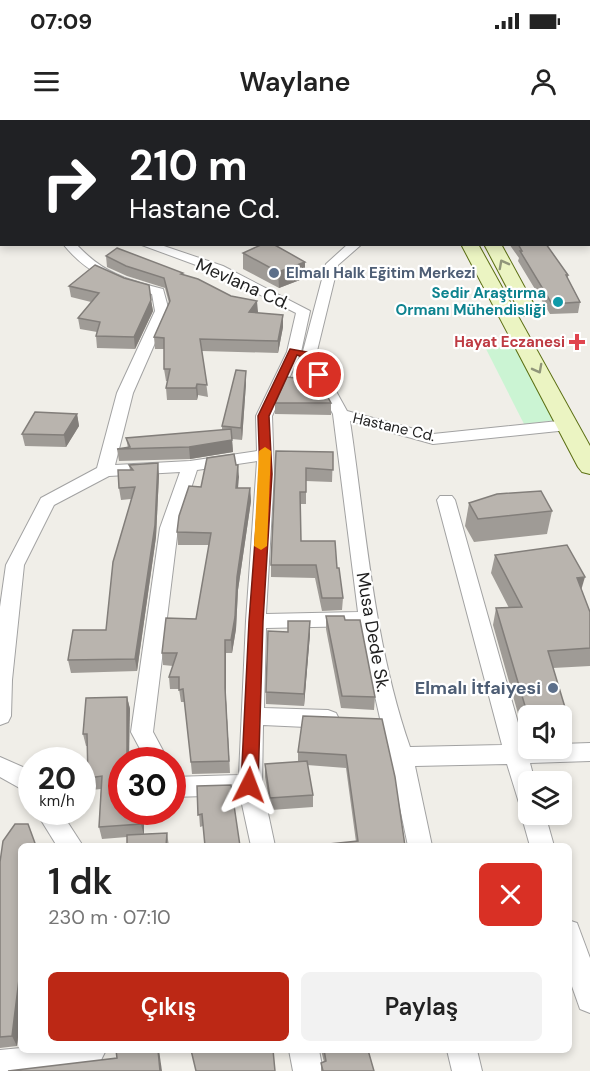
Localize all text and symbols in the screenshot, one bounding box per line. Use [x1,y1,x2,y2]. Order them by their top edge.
text: 07:09 [30,7,92,36]
text: Waylane [239,64,351,99]
icon: menu [30,65,63,98]
icon: person [527,65,560,98]
text: 210 m [129,138,247,193]
icon: right [30,144,108,222]
text: Hastane Cd. [129,191,280,226]
street label: Mevlana Cd. [192,253,294,315]
one-way arrow [499,260,510,271]
place label: Elmalı Halk Eğitim Merkezi [286,263,476,283]
marker: Elmalı Halk Eğitim Merkezi [267,266,281,280]
place label: Sedir Araştırma Ormanı Mühendisliği [396,283,546,320]
marker: Sedir Araştırma Ormanı Mühendisliği [551,295,565,309]
place label: Hayat Eczanesi [454,332,565,352]
marker: Hayat Eczanesi [570,335,584,349]
pin [293,349,344,400]
icon: arrive [302,358,335,391]
one-way arrow [531,363,542,373]
street label: Hastane Cd. [351,408,437,446]
street label: Musa Dede Sk. [351,570,395,694]
place label: Elmalı İtfaiyesi [415,676,541,700]
marker: Elmalı İtfaiyesi [546,681,560,695]
map controls [518,705,572,825]
button: sound [518,705,572,759]
speed limit sign: 30 [108,747,186,825]
position arrow [217,753,281,817]
text: 20 [38,759,76,798]
button: layers [518,771,572,825]
text: km/h [39,791,75,811]
text: 1 dk [48,858,113,905]
button: close [479,863,542,926]
text: 230 m · 07:10 [48,904,171,930]
button: Çıkış [48,972,289,1041]
button: Paylaş [301,972,542,1041]

